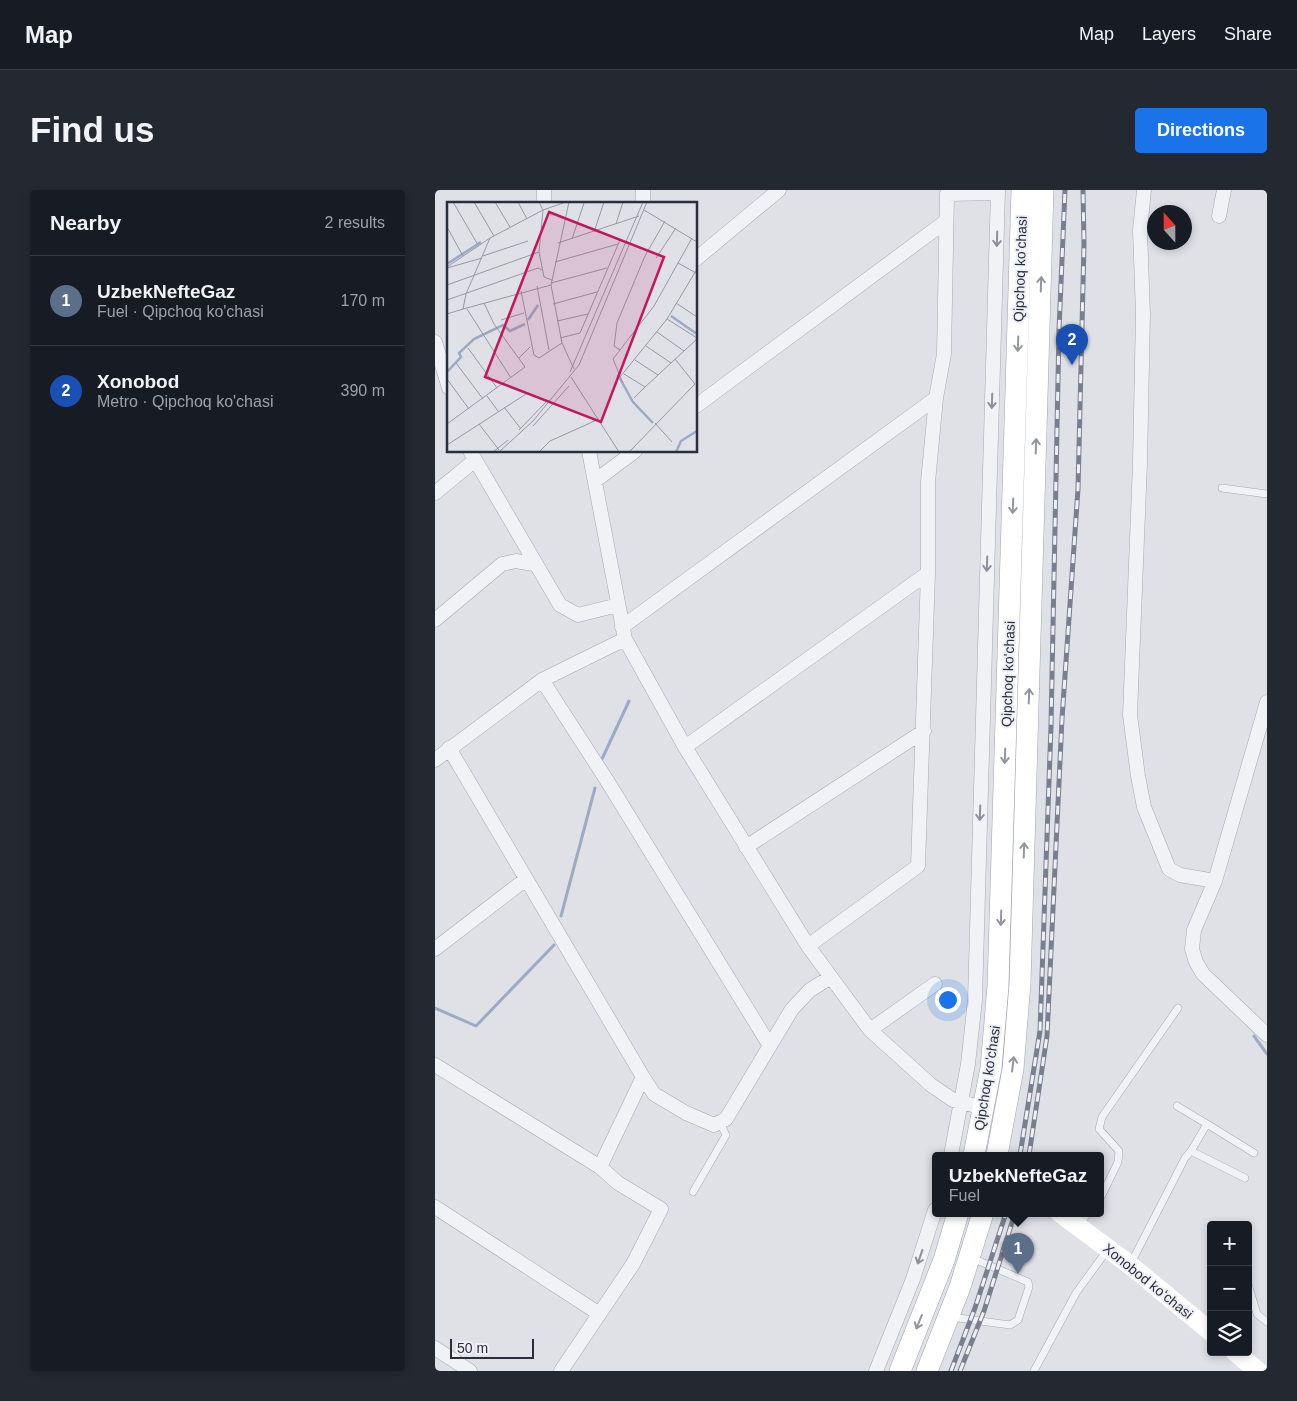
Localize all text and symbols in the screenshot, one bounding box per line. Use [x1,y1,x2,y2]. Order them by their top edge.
text: Map [25,21,73,48]
text: Map [1079,24,1114,44]
text: Layers [1142,24,1196,44]
text: Share [1224,24,1272,44]
button: Directions [1135,108,1267,153]
text: Find us [30,110,154,149]
inset map [447,202,697,452]
north arrow [1147,205,1192,250]
text: Nearby [50,211,121,234]
text: 2 results [325,214,385,231]
street label: Qipchoq ko'chasi [1010,216,1030,322]
one-way arrow [992,230,1001,246]
one-way arrow [1036,276,1046,292]
text: UzbekNefteGaz [97,281,235,302]
text: 1 [62,292,70,309]
text: 170 m [341,292,385,309]
text: Fuel · Qipchoq ko'chasi [97,303,264,320]
pin: 2 [1056,324,1088,365]
one-way arrow [1013,335,1022,351]
text: Xonobod [97,371,179,392]
text: 2 [62,382,70,399]
text: 390 m [341,382,385,399]
one-way arrow [987,392,997,409]
text: Metro · Qipchoq ko'chasi [97,393,273,410]
one-way arrow [1032,438,1041,454]
one-way arrow [1008,498,1017,514]
one-way arrow [983,555,992,571]
street label: Qipchoq ko'chasi [998,621,1018,727]
one-way arrow [1024,688,1034,704]
one-way arrow [1001,748,1010,764]
one-way arrow [975,805,985,821]
one-way arrow [1019,842,1029,858]
one-way arrow [996,910,1005,926]
your location [935,987,961,1013]
street label: Qipchoq ko'chasi [971,1024,1003,1132]
one-way arrow [1008,1057,1018,1073]
popup [932,1152,1104,1217]
text: UzbekNefteGaz [949,1165,1087,1186]
text: Fuel [949,1187,980,1204]
map controls [1207,1221,1252,1356]
button: + [1207,1221,1252,1266]
pin: 1 [1002,1233,1034,1274]
street label: Xonobod koʻchasi [1100,1240,1196,1322]
one-way arrow [915,1248,924,1264]
button: − [1207,1266,1252,1311]
button: layers [1207,1311,1252,1356]
one-way arrow [914,1314,923,1329]
scale bar [450,1336,534,1359]
text: 50 m [457,1340,488,1356]

